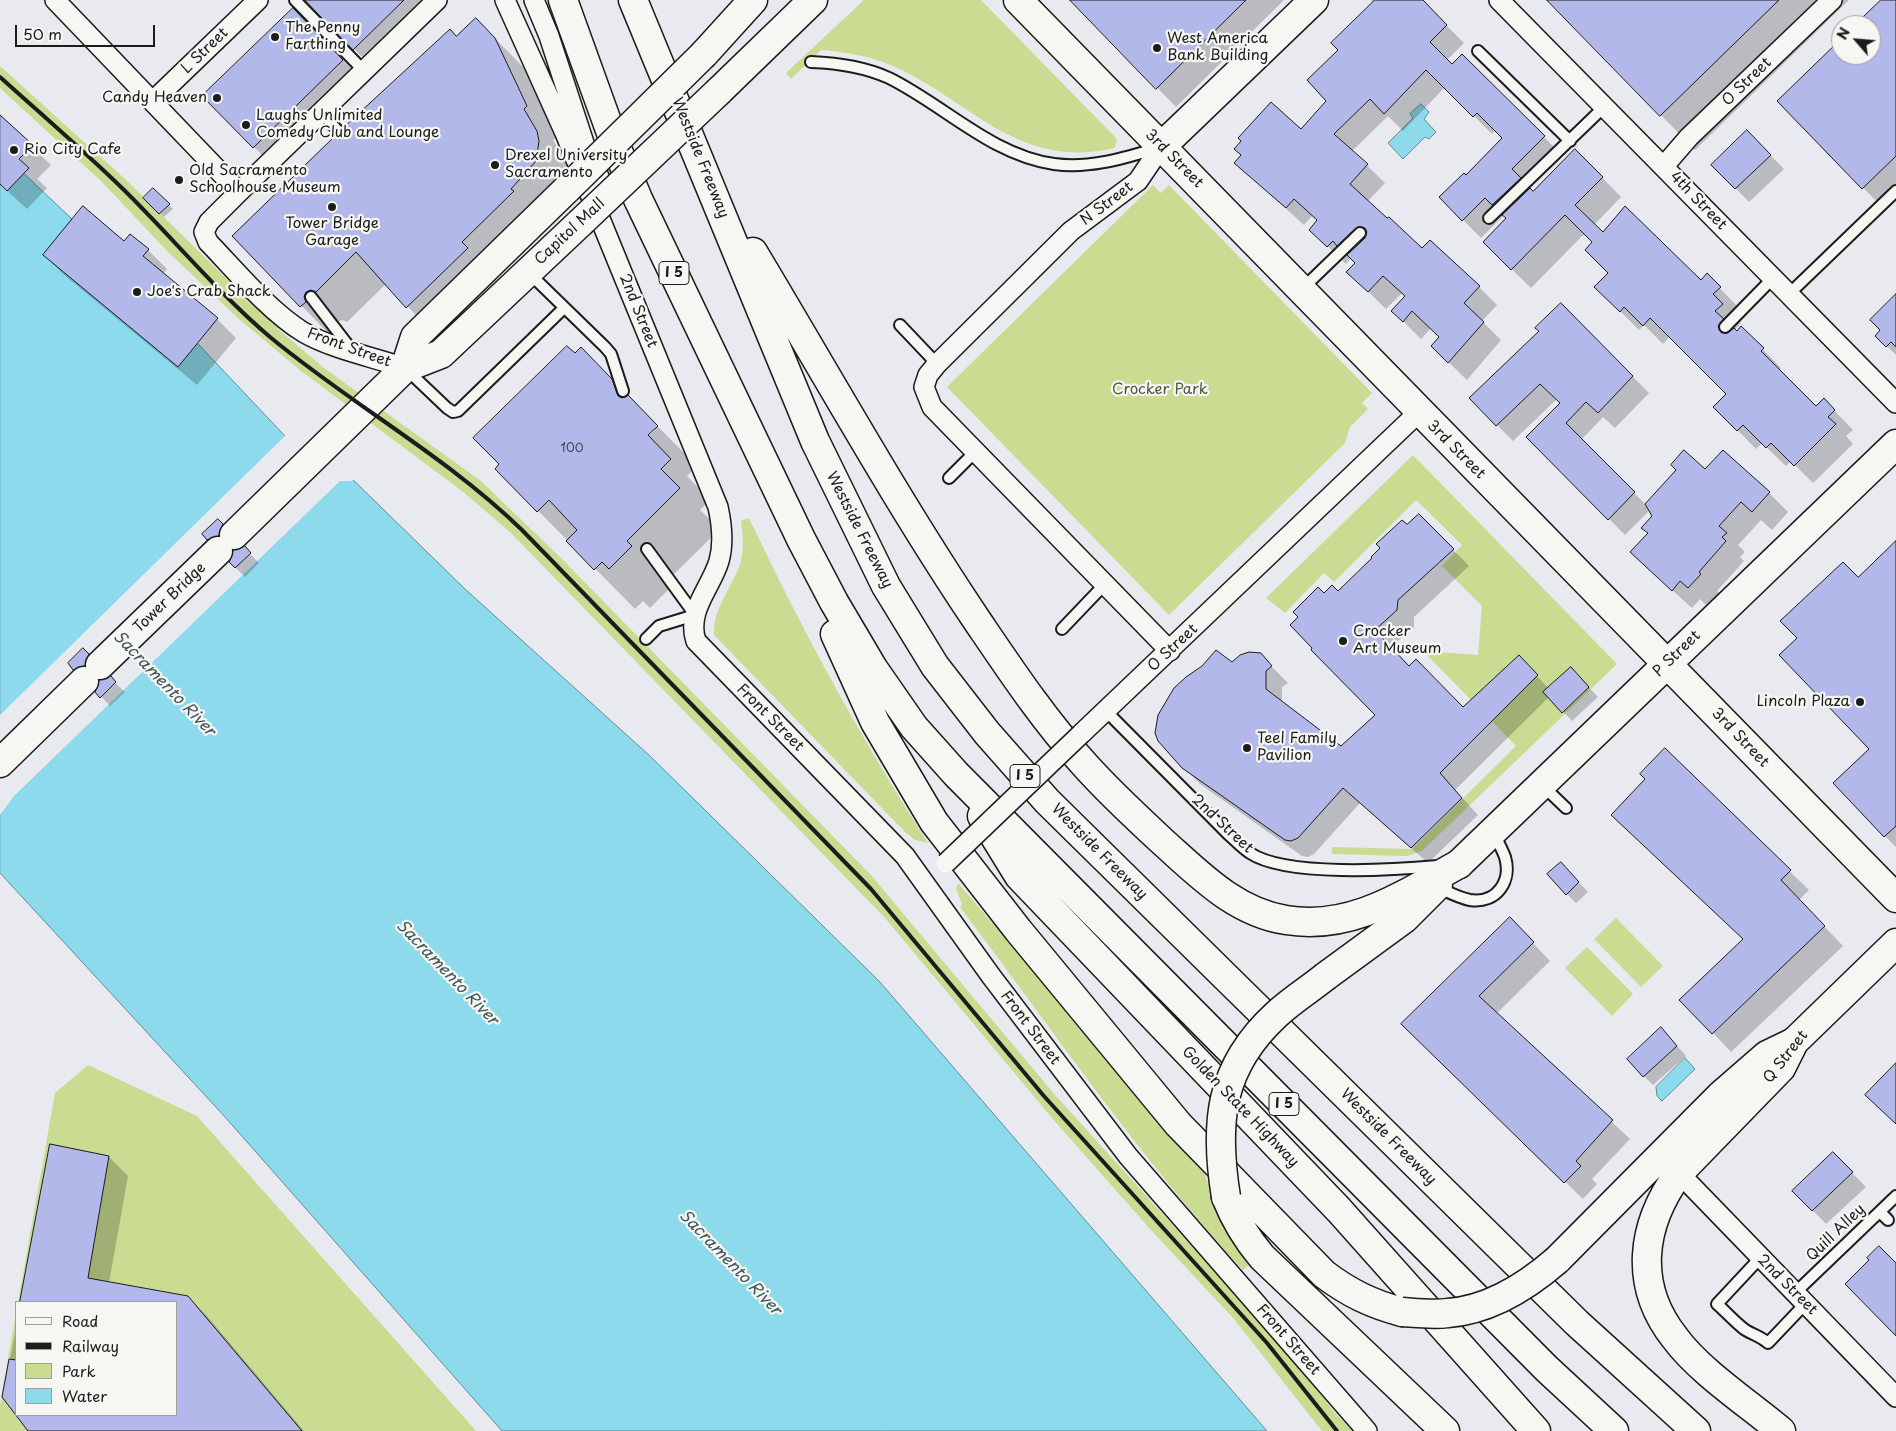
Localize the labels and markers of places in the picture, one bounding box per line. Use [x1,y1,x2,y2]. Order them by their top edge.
place label: The Penny Farthing [285,19,360,54]
place label: West America Bank Building [1167,30,1268,65]
marker: The Penny Farthing [269,31,281,43]
marker: West America Bank Building [1151,42,1163,54]
place label: Candy Heaven [102,89,207,107]
marker: Candy Heaven [211,92,223,104]
place label: Laughs Unlimited Comedy Club and Lounge [256,107,439,142]
marker: Laughs Unlimited Comedy Club and Lounge [240,119,252,131]
place label: Rio City Cafe [24,141,121,159]
marker: Rio City Cafe [8,144,20,156]
place label: Drexel University Sacramento [505,147,627,182]
marker: Drexel University Sacramento [489,159,501,171]
place label: Old Sacramento Schoolhouse Museum [189,162,341,197]
marker: Old Sacramento Schoolhouse Museum [173,174,185,186]
marker: Tower Bridge Garage [326,201,338,213]
place label: Tower Bridge Garage [285,215,379,250]
place label: Joe's Crab Shack [147,283,271,301]
marker: Joe's Crab Shack [131,286,143,298]
place label: Crocker Art Museum [1353,623,1441,658]
marker: Crocker Art Museum [1337,635,1349,647]
place label: Lincoln Plaza [1756,693,1850,711]
marker: Lincoln Plaza [1854,696,1866,708]
place label: Teel Family Pavilion [1257,730,1337,765]
marker: Teel Family Pavilion [1241,742,1253,754]

